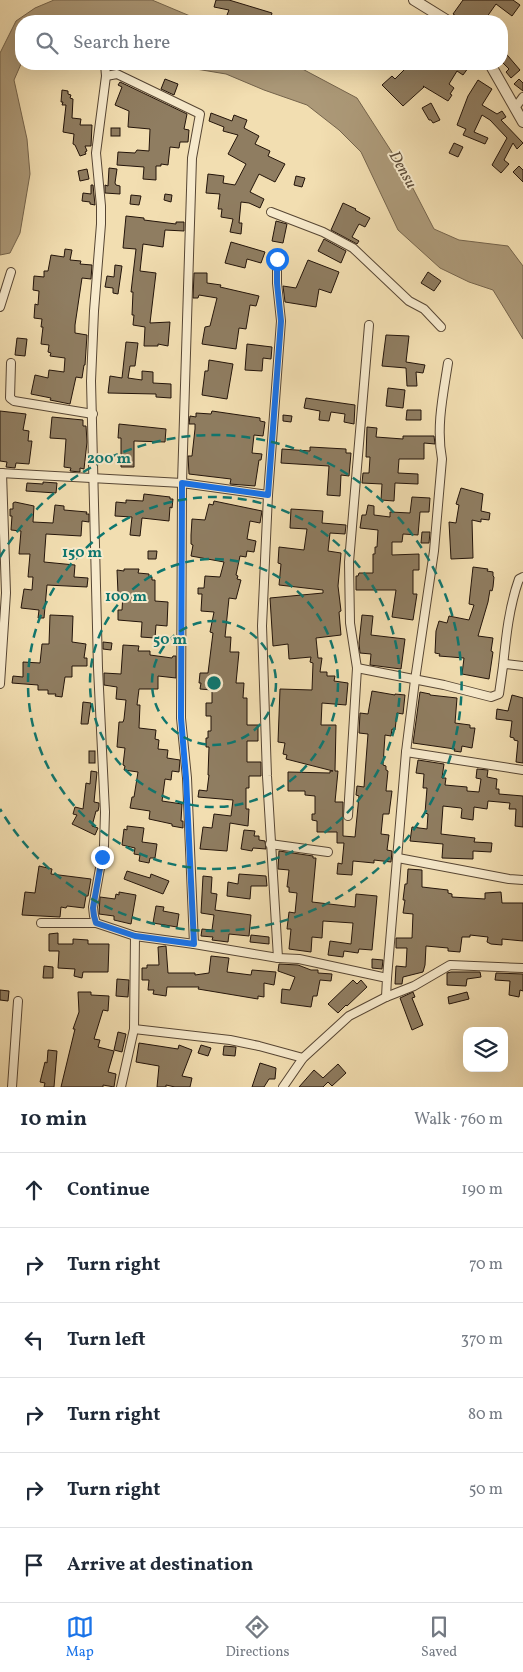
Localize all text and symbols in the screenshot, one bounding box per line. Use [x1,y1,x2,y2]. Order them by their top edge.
search box [15,15,508,70]
icon: search [33,29,61,57]
text: Search here [73,30,170,56]
water label: Densu [383,147,422,193]
route start [266,248,289,271]
text: 200 m [87,449,131,470]
text: 150 m [62,543,102,564]
text: 100 m [105,587,148,608]
text: 50 m [153,630,187,651]
centre of rings [205,674,223,692]
route end [91,846,114,869]
map controls [463,1027,508,1072]
button: layers [463,1027,508,1072]
text: 10 min [20,1105,87,1134]
text: Walk · 760 m [414,1109,503,1131]
icon: ahead [20,1176,48,1204]
text: Continue [67,1177,150,1203]
text: 190 m [461,1179,503,1201]
icon: right [20,1251,48,1279]
text: Turn right [67,1252,160,1278]
text: 70 m [469,1254,503,1276]
icon: left [20,1326,48,1354]
text: Turn left [67,1327,146,1353]
text: 370 m [461,1329,503,1351]
icon: right [20,1401,48,1429]
text: Turn right [67,1402,160,1428]
text: 80 m [468,1404,503,1426]
icon: right [20,1476,48,1504]
text: Turn right [67,1477,160,1503]
text: 50 m [469,1479,503,1501]
icon: arrive [20,1551,48,1579]
text: Arrive at destination [67,1552,253,1578]
tab: Map [66,1613,94,1662]
tab: Directions [225,1613,290,1662]
tab: Saved [421,1613,457,1662]

